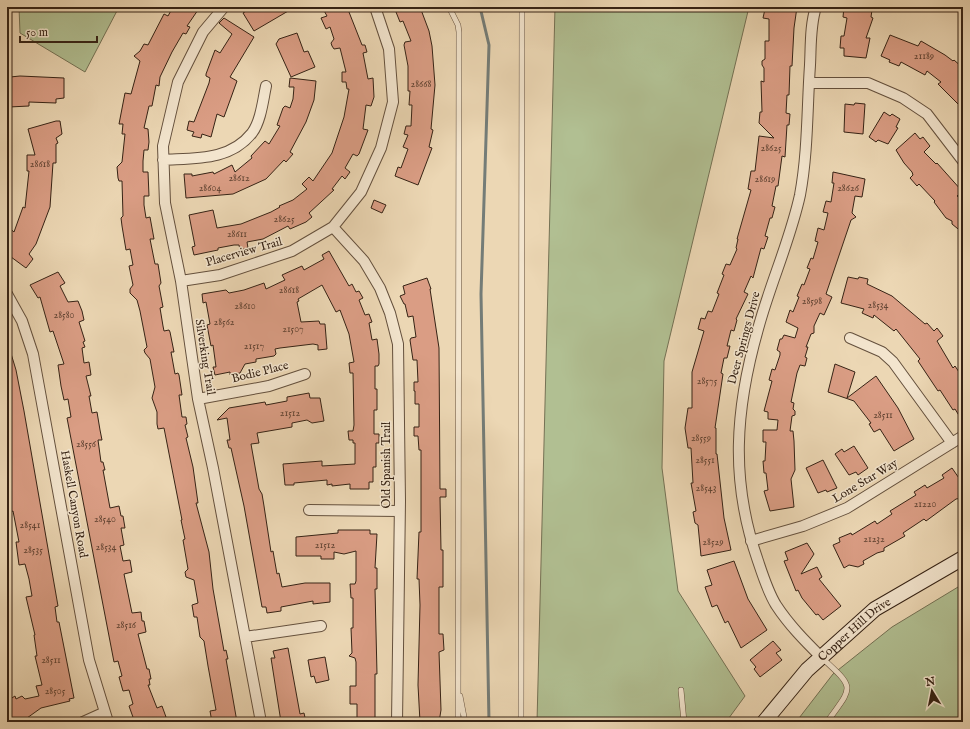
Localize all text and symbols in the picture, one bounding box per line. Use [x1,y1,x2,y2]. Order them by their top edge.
scale bar [20,18,97,44]
text: 50 m [26,25,48,40]
house number: 21189 [914,50,934,63]
house number: 28668 [411,78,432,91]
house number: 28625 [760,142,782,155]
house number: 28618 [30,158,50,171]
house number: 28612 [228,172,250,185]
house number: 28619 [755,173,775,186]
house number: 28604 [199,182,221,195]
house number: 28626 [837,182,860,195]
house number: 28625 [273,213,295,226]
house number: 28611 [227,228,247,241]
street label: Placerview Trail [204,234,285,270]
house number: 28618 [279,284,299,297]
street label: Deer Springs Drive [724,289,765,386]
house number: 28598 [802,295,822,308]
house number: 28534 [868,299,889,312]
house number: 28610 [234,300,256,313]
house number: 28580 [53,309,75,322]
house number: 28562 [213,316,235,329]
street label: Silverking Trail [192,318,219,397]
house number: 21507 [282,323,304,336]
house number: 21517 [244,340,265,353]
street label: Bodie Place [230,358,291,386]
house number: 28575 [697,375,718,388]
house number: 21512 [280,407,301,420]
house number: 28511 [873,409,893,422]
street label: Old Spanish Trail [379,421,395,508]
house number: 28559 [691,432,711,445]
house number: 28556 [76,438,97,451]
street label: Haskell Canyon Road [57,449,91,560]
house number: 28551 [695,454,715,467]
street label: Lone Star Way [830,456,901,506]
house number: 28543 [696,482,717,495]
house number: 21220 [914,498,936,511]
house number: 28540 [94,513,116,526]
house number: 28541 [20,519,41,532]
house number: 21232 [863,533,885,546]
house number: 28529 [702,536,724,549]
house number: 21512 [315,539,336,552]
house number: 28534 [96,541,117,554]
house number: 28535 [23,544,43,557]
street label: Copper Hill Drive [815,594,894,664]
house number: 28516 [116,619,137,632]
house number: 28511 [41,654,61,667]
north arrow [912,671,952,711]
text: N [924,674,937,690]
house number: 28505 [45,685,66,698]

